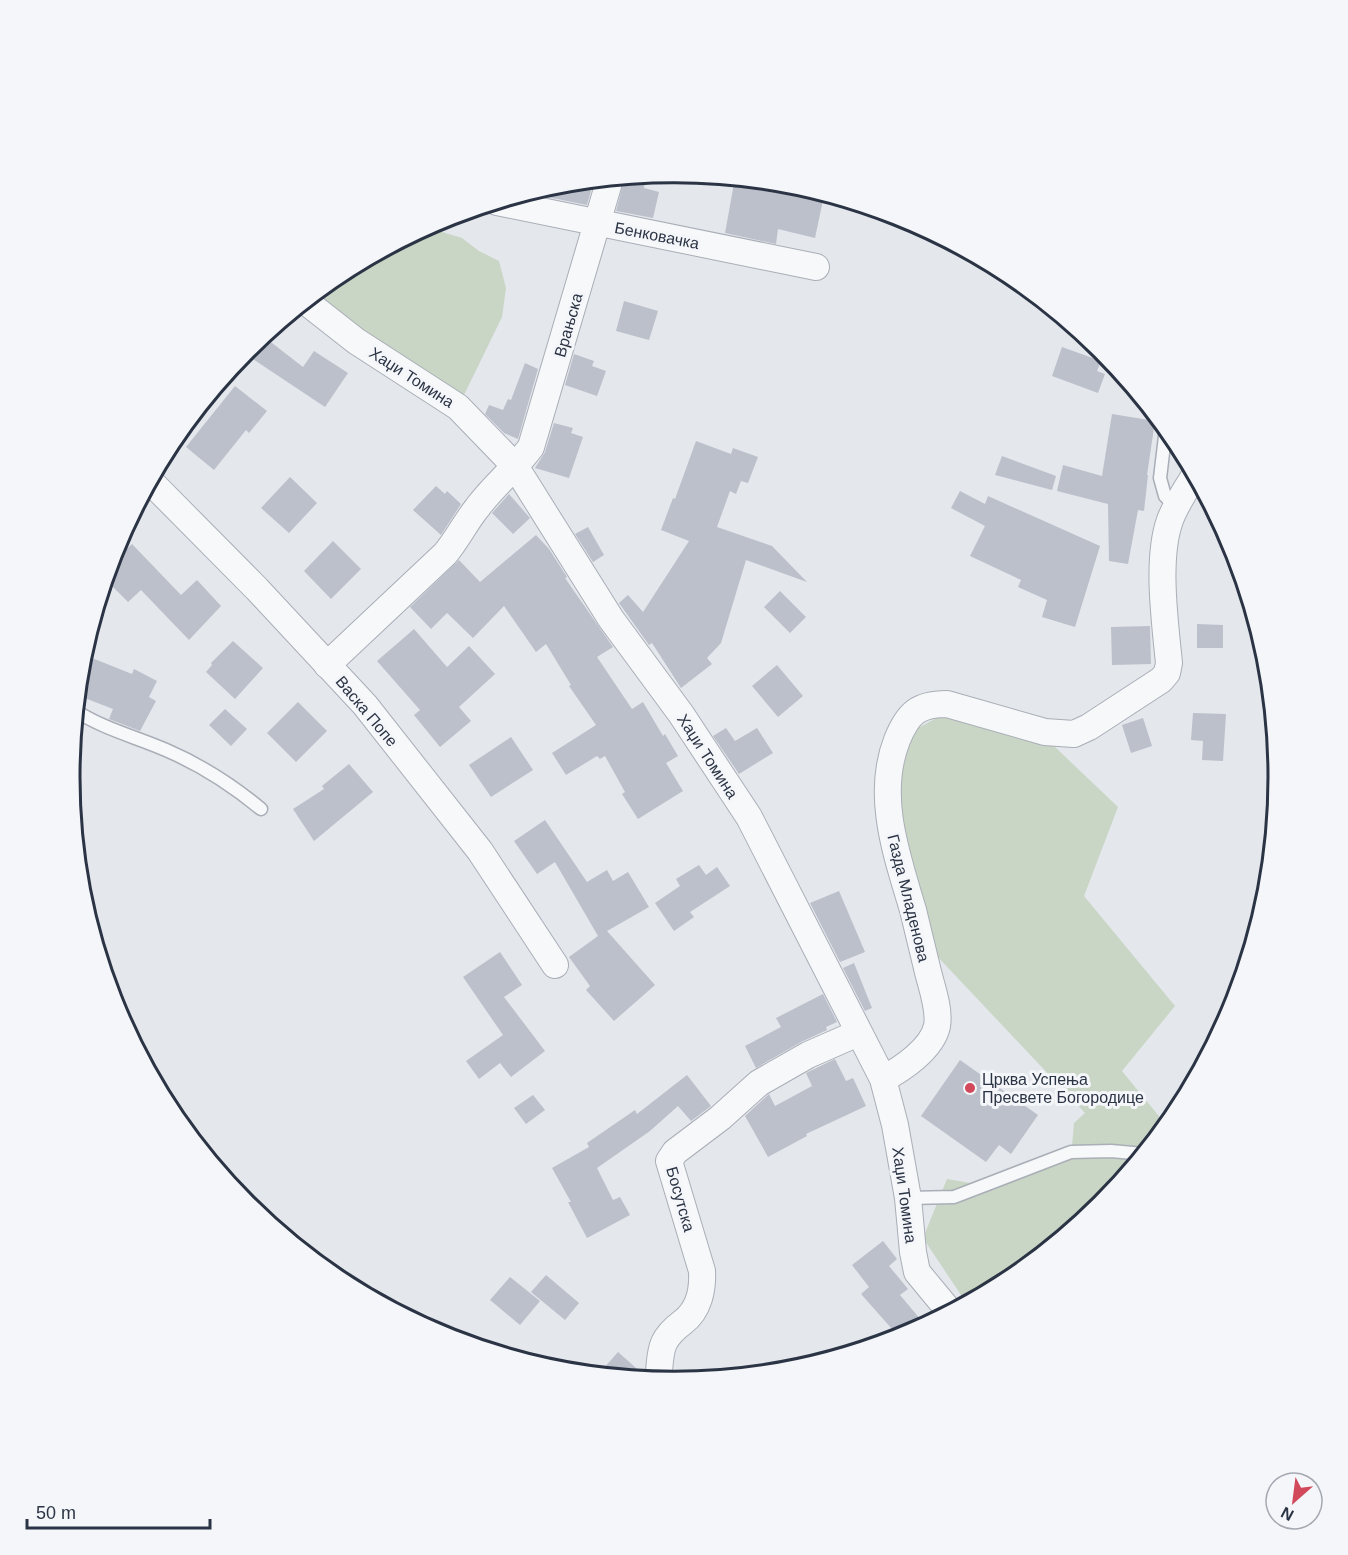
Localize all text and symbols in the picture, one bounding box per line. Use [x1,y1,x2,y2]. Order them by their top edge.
street label: Бенковачка [613,219,701,252]
street label: Врањска [551,291,586,359]
street label: Хаџи Томина [366,344,457,411]
street label: Васка Попе [332,673,401,750]
street label: Хаџи Томина [674,711,741,802]
street label: Газда Младенова [884,833,933,964]
place label: Црква Успења Пресвете Богородице [982,1071,1144,1106]
marker: Црква Успења Пресвете Богородице [963,1081,977,1095]
street label: Хаџи Томина [889,1146,920,1244]
street label: Босутска [663,1165,698,1234]
north arrow [1264,1471,1324,1531]
scale bar [27,1492,210,1530]
text: 50 m [36,1503,76,1523]
text: N [1278,1504,1296,1524]

